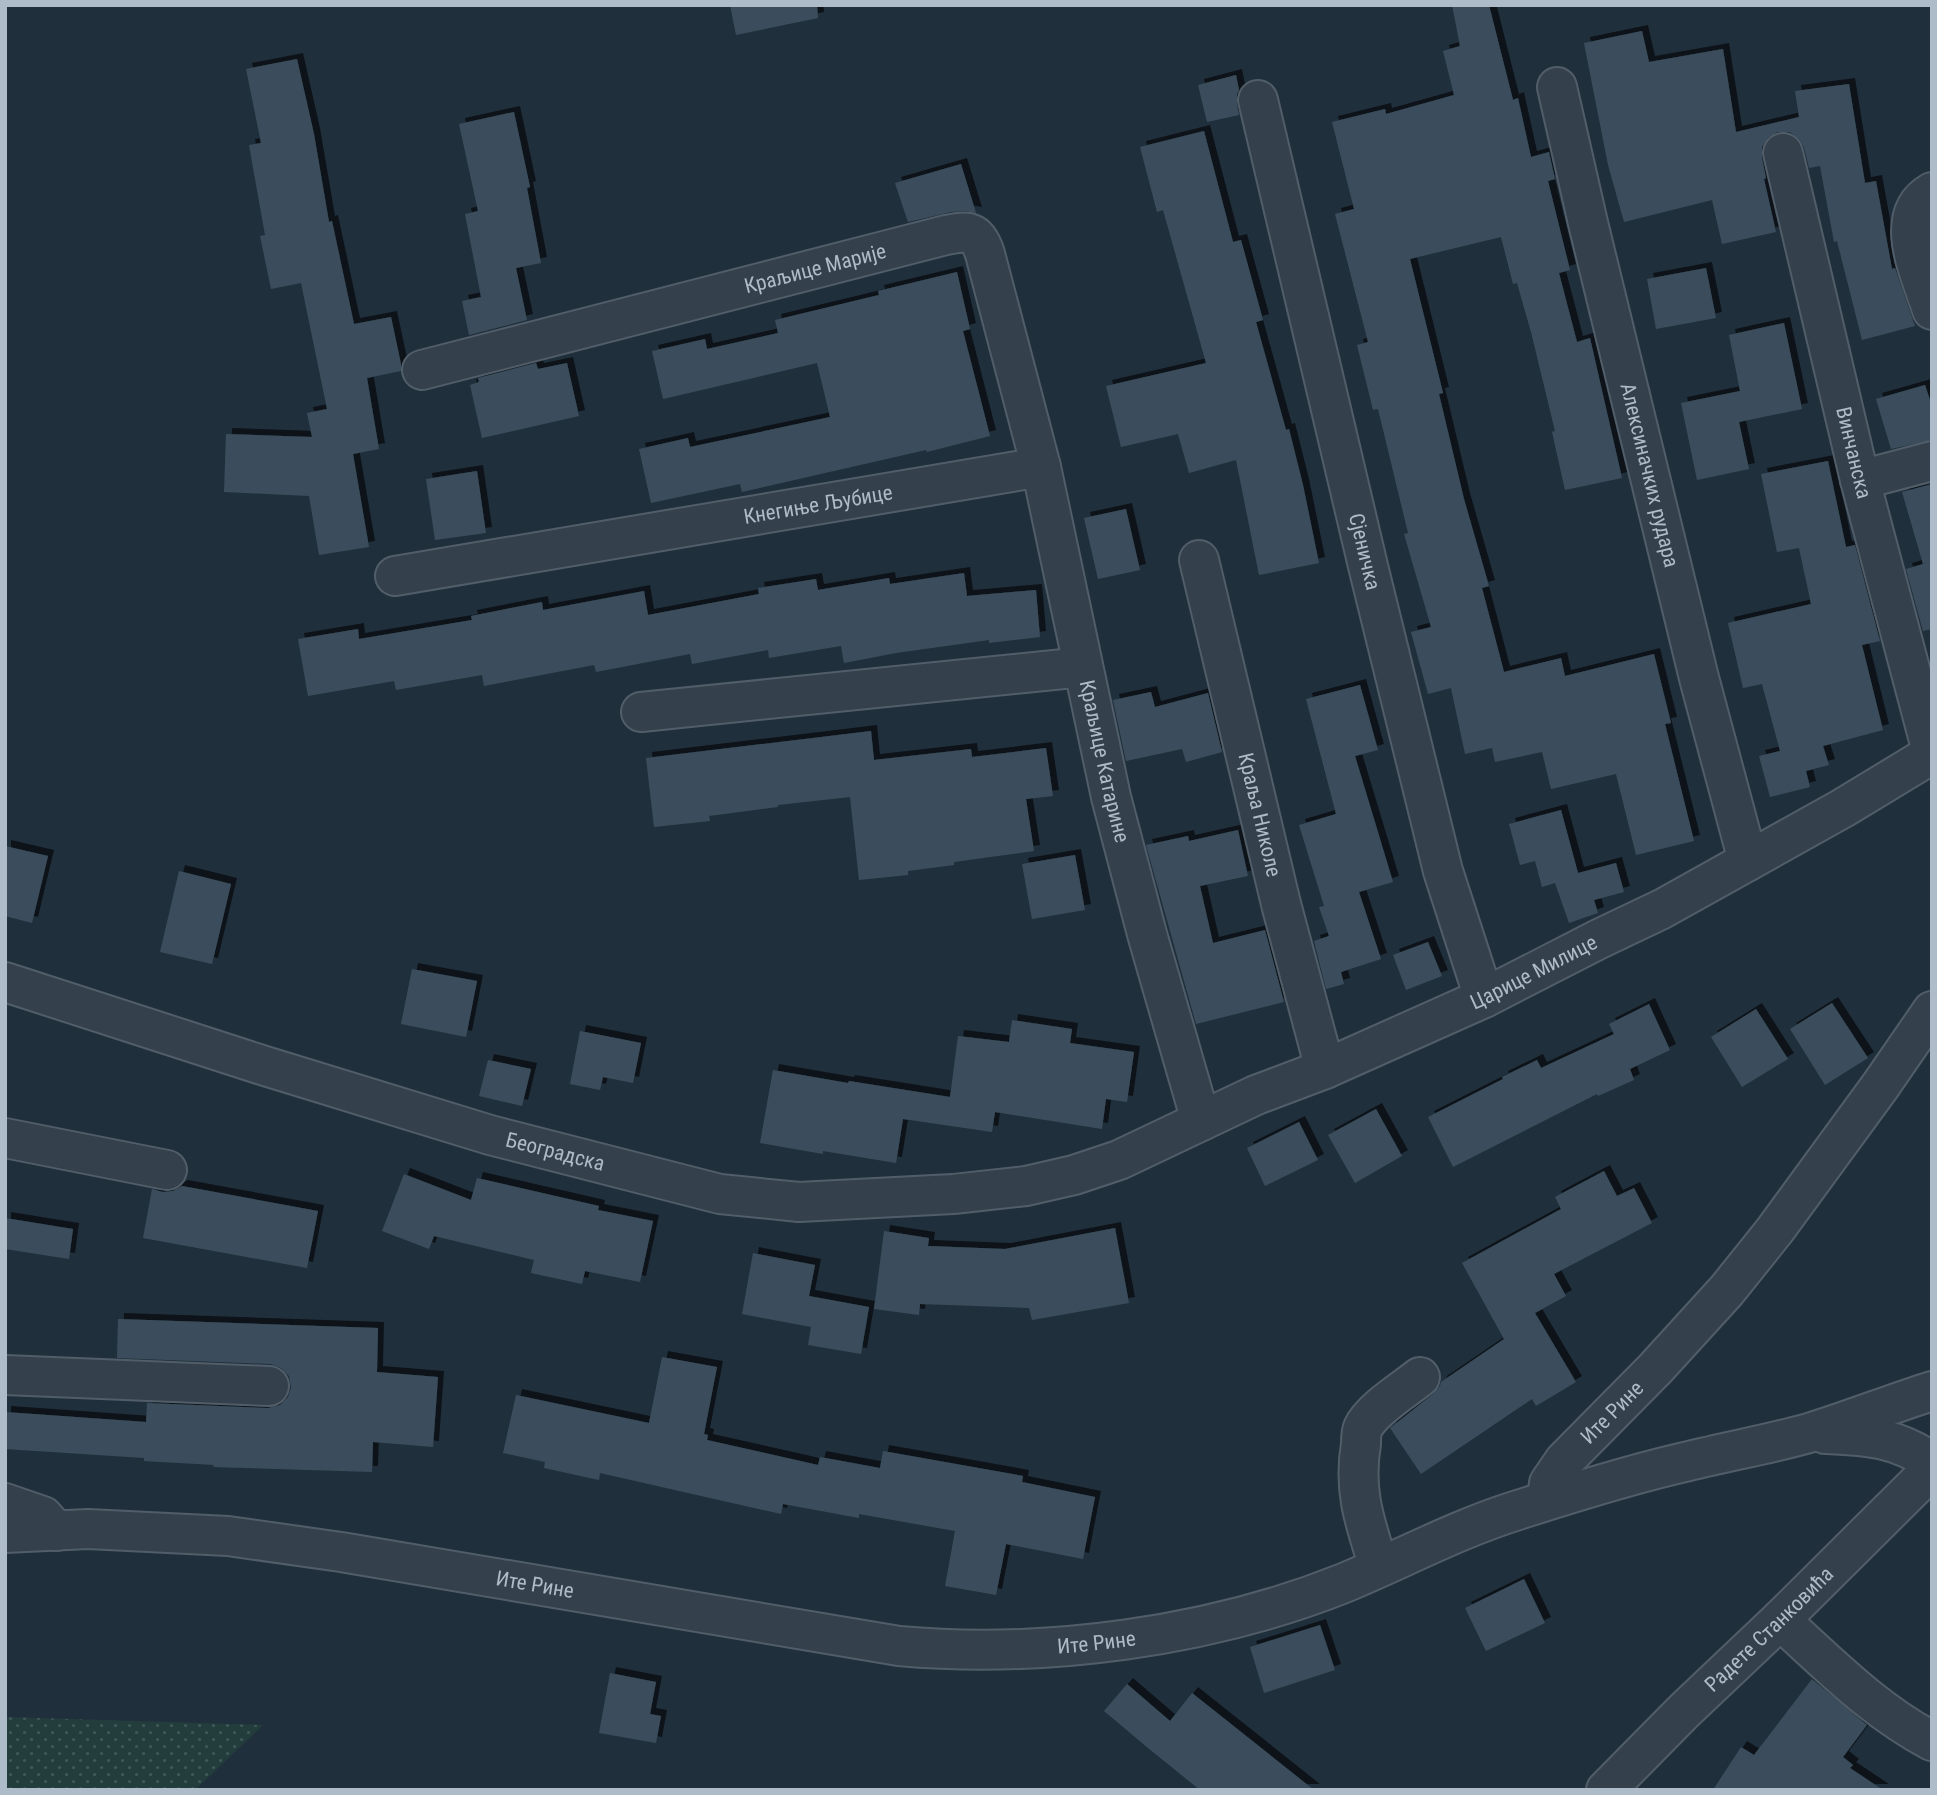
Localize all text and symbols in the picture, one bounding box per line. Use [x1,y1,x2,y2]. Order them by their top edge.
street label: Краљице Марије [742,239,889,298]
street label: Алексиначких рудара [1615,380,1684,570]
street label: Винчанска [1831,405,1876,501]
street label: Кнегиње Љубице [742,480,894,529]
street label: Сјеничка [1344,511,1385,592]
street label: Краљице Катарине [1074,678,1134,845]
street label: Краља Николе [1233,750,1286,879]
street label: Царице Милице [1466,930,1601,1015]
street label: Београдска [503,1128,607,1176]
street label: Ите Рине [1576,1376,1648,1449]
street label: Радете Станковића [1700,1562,1838,1697]
street label: Ите Рине [494,1566,576,1603]
street label: Ите Рине [1056,1626,1137,1659]

